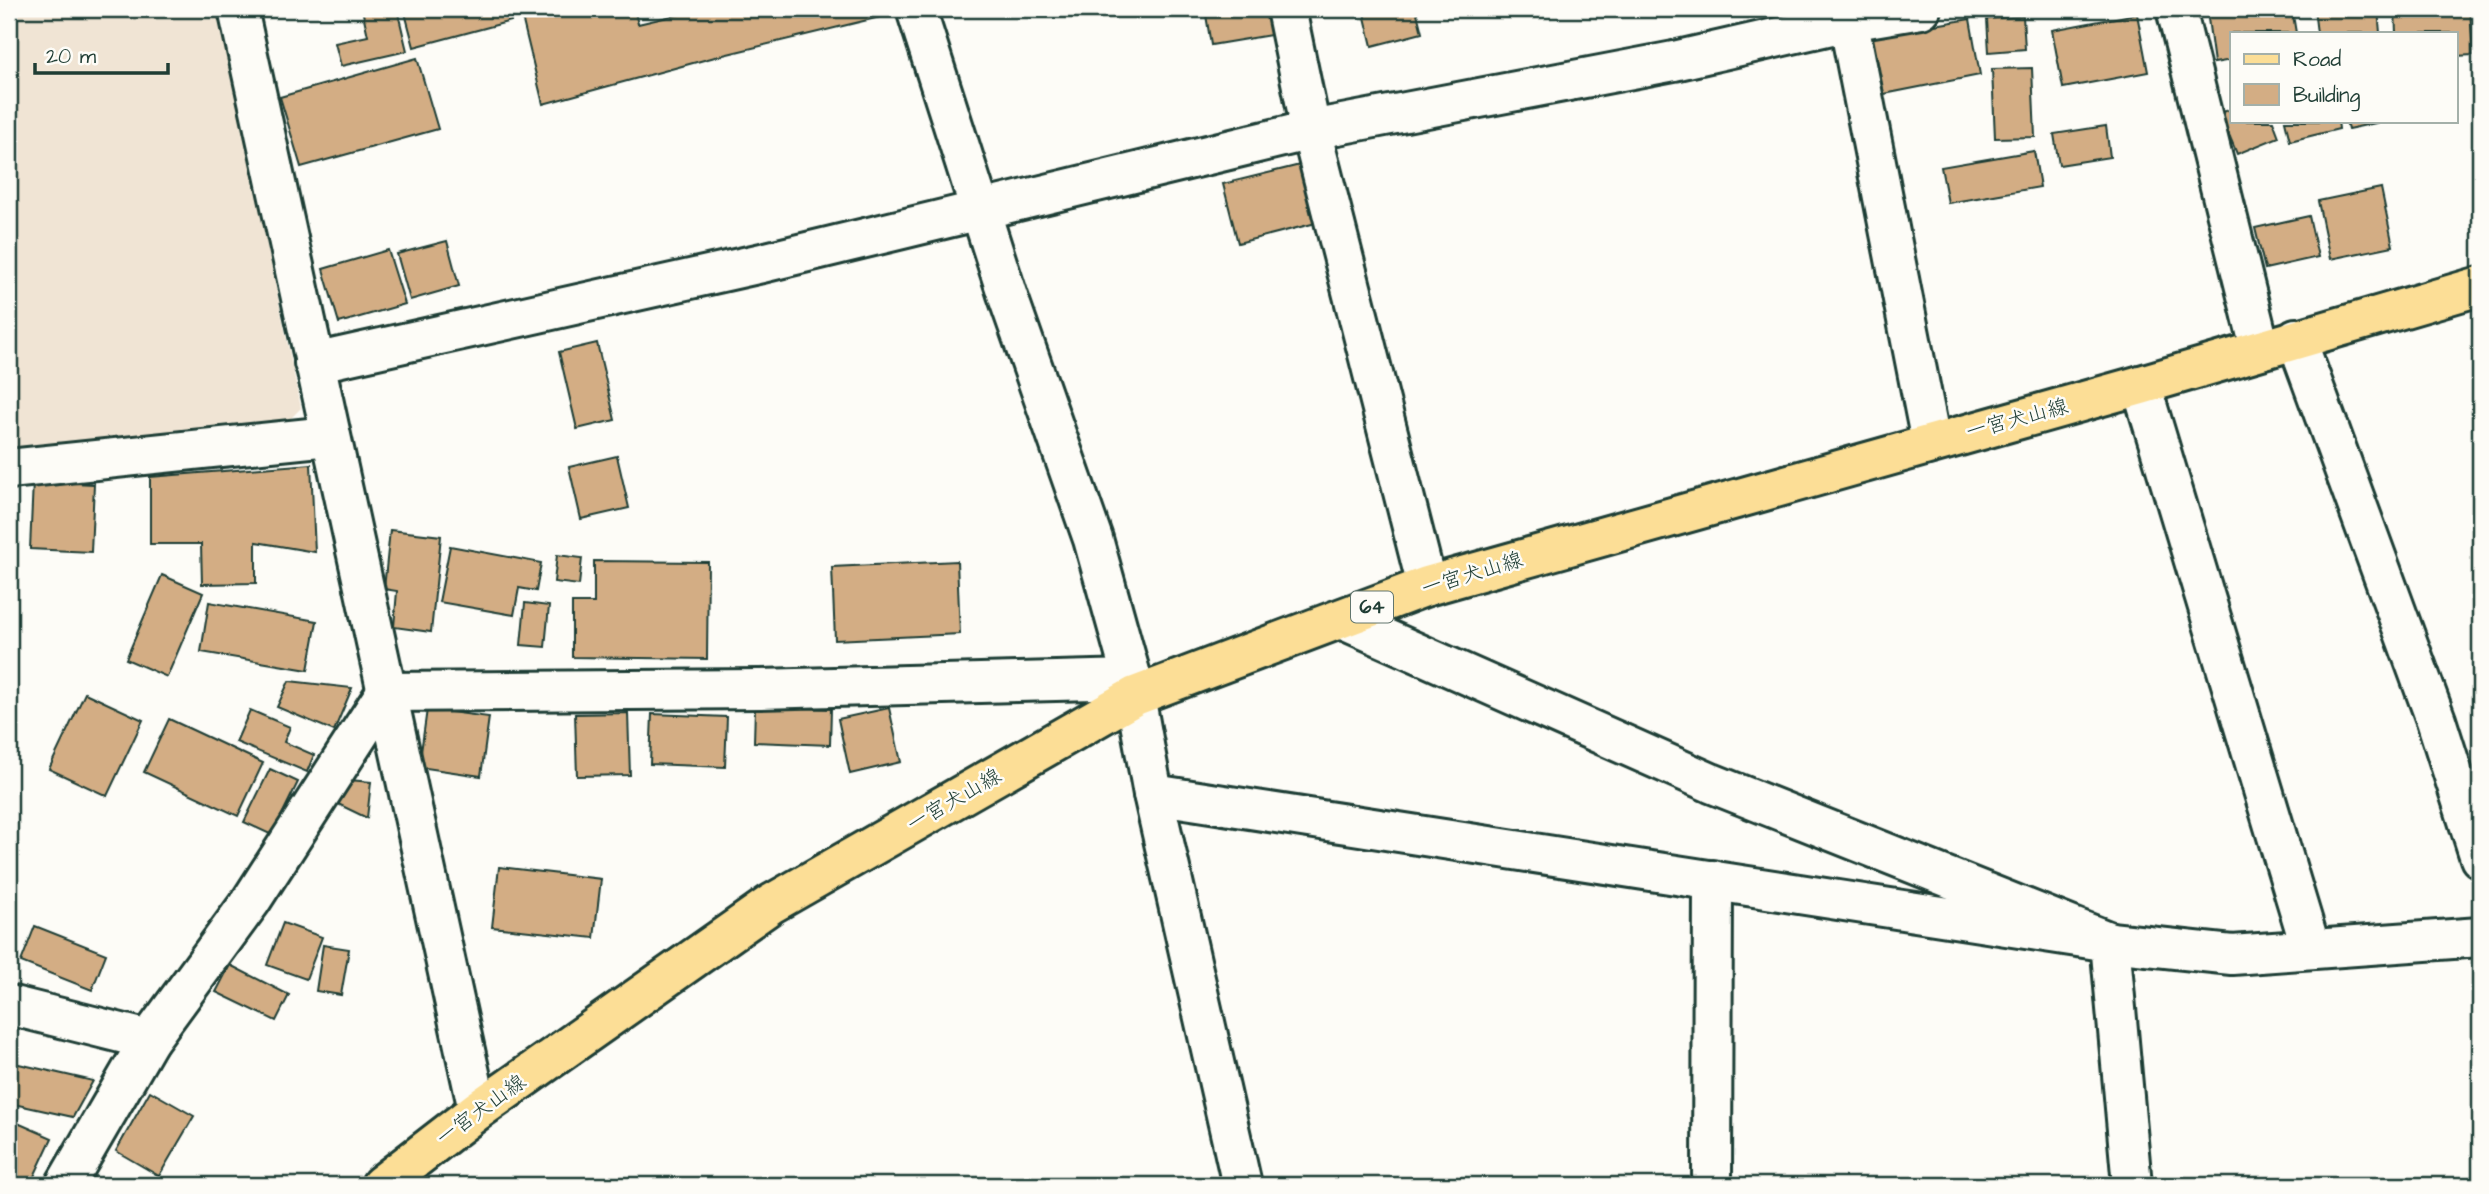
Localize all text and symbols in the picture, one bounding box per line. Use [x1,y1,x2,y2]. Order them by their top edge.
scale bar [35,32,168,76]
legend [2230,32,2458,122]
text: 20 m [46,42,97,71]
text: Road [2293,45,2341,74]
text: Building [2293,81,2361,112]
street label: 一宮犬山線 [1963,391,2071,447]
street label: 一宮犬山線 [1418,545,1526,603]
road number: 64 [1351,592,1393,622]
street label: 一宮犬山線 [901,761,1007,839]
street label: 一宮犬山線 [430,1067,532,1153]

